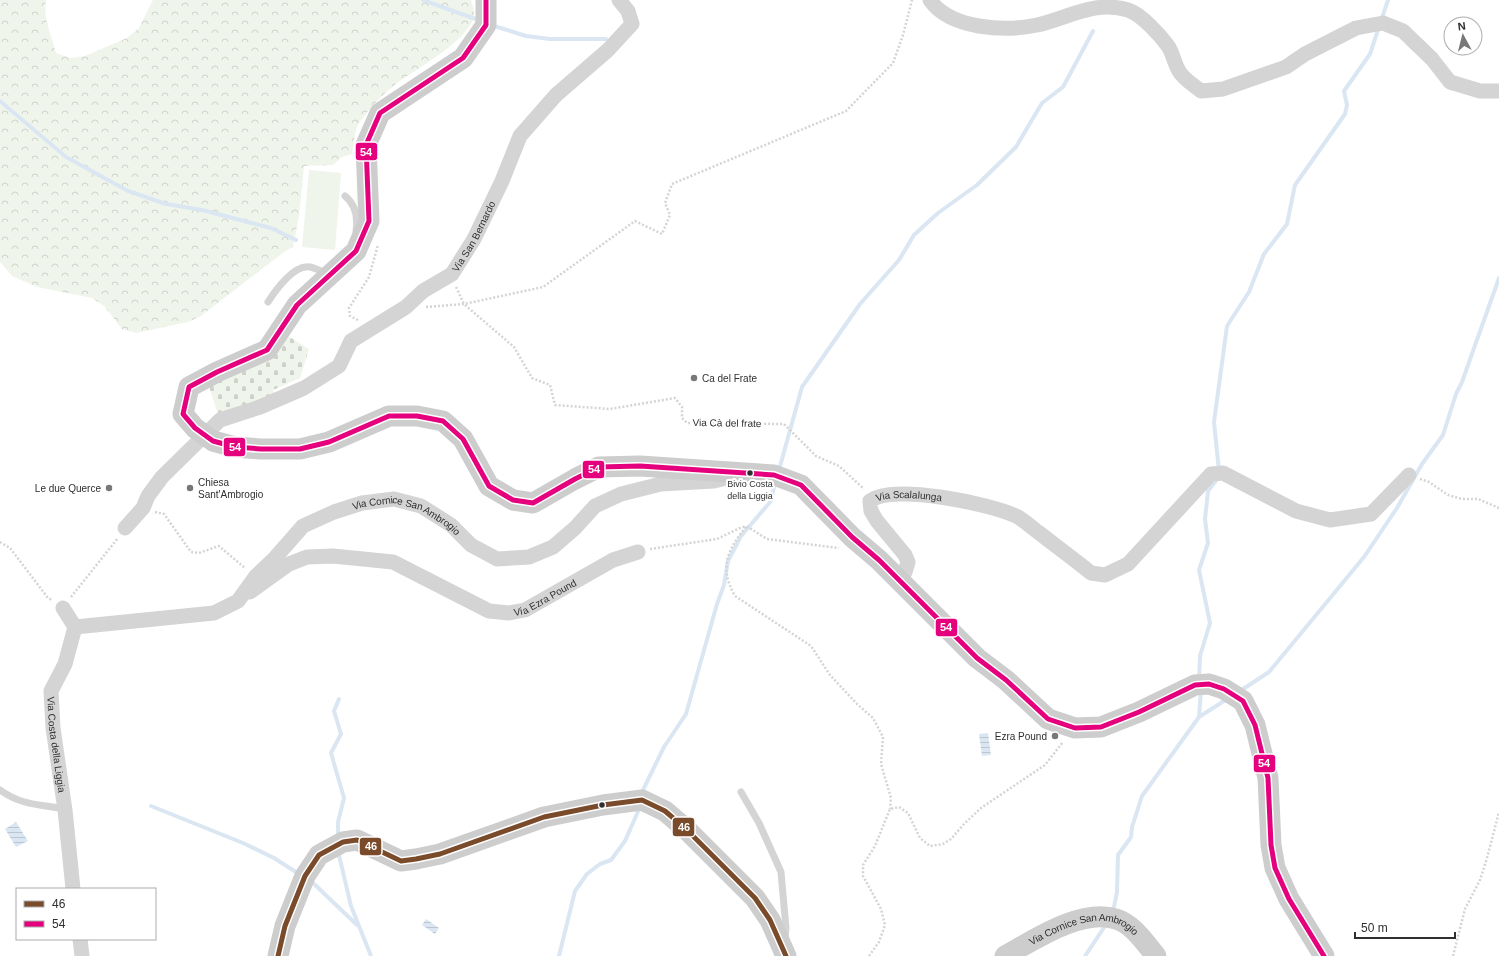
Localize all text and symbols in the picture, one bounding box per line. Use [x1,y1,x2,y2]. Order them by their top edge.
north arrow [1443,16,1483,56]
text: N [1457,20,1467,33]
line badge: 54 [355,142,378,161]
text: 54 [360,146,373,158]
street label: Via San Bernardo [450,199,497,273]
marker: Ca del Frate [689,373,699,383]
place label: Ca del Frate [702,373,757,384]
street label: Via Cà del frate [693,417,762,429]
line badge: 54 [223,437,246,457]
text: 54 [229,441,242,453]
line badge: 54 [582,460,605,479]
text: 54 [588,463,601,475]
marker: Bivio Costa della Liggia [745,468,755,478]
place label: Chiesa Sant'Ambrogio [198,477,264,500]
place label: Bivio Costa della Liggia [727,479,773,501]
place label: Le due Querce [35,483,101,494]
marker: Le due Querce [104,483,114,493]
marker: Chiesa Sant'Ambrogio [185,483,195,493]
street label: Via Scalalunga [874,488,943,503]
street label: Via Cornice San Ambrogio [351,493,463,537]
street label: Via Ezra Pound [513,577,578,618]
line badge: 54 [935,618,958,637]
text: 54 [940,621,953,633]
street label: Via Costa della Liggia [46,696,68,794]
place label: Ezra Pound [995,731,1047,742]
marker: Ezra Pound [1050,731,1060,741]
line badge: 54 [1253,754,1276,773]
text: 54 [1258,757,1271,769]
unlabelled marker [597,800,607,810]
line badge: 46 [672,817,695,837]
text: 46 [678,821,690,833]
line badge: 46 [359,837,382,856]
text: 46 [365,840,377,852]
legend [16,888,156,940]
text: 46 [52,897,66,911]
text: Via Cornice San Ambrogio [1027,911,1141,947]
scale bar [1355,914,1455,940]
text: 54 [52,917,66,931]
text: 50 m [1361,921,1388,935]
street label: Via Cornice San Ambrogio [1024,932,1142,950]

